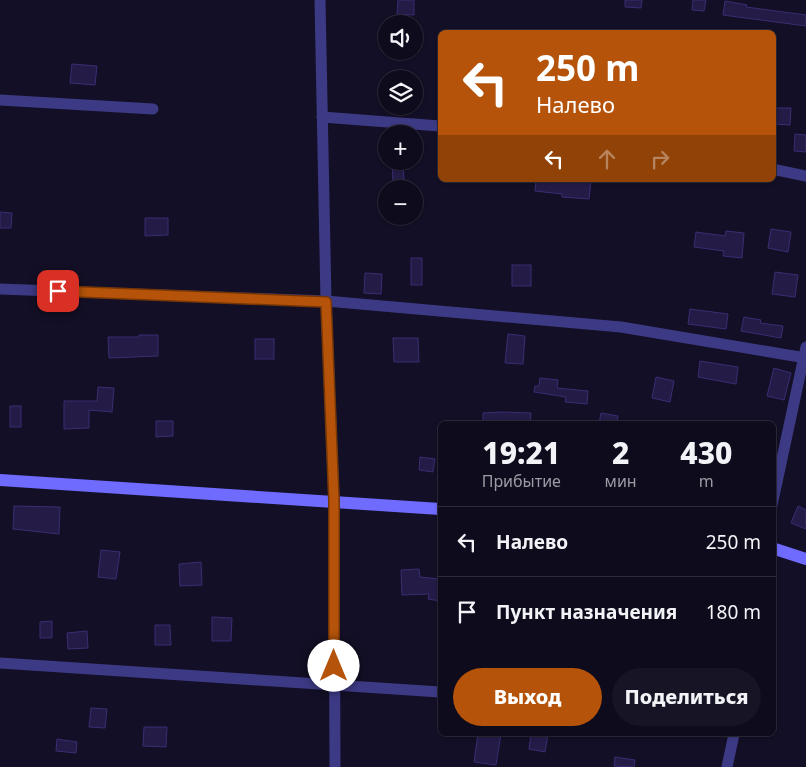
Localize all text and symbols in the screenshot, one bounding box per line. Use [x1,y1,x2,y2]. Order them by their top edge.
map controls [378,15,423,225]
button: sound [378,15,423,60]
text: 250 m [536,44,639,91]
icon: left [453,50,518,115]
button: layers [378,70,423,115]
text: Налево [536,89,615,119]
button: + [378,125,423,170]
icon: left [540,145,568,173]
icon: ahead [593,145,621,173]
icon: right [646,145,674,173]
button: − [378,180,423,225]
pin [37,270,79,312]
icon: arrive [44,277,72,305]
text: 19:21 [482,432,560,473]
text: 2 [612,432,629,473]
text: 430 [680,432,732,473]
text: Прибытие [482,470,561,492]
text: мин [605,470,637,492]
text: m [699,470,714,492]
icon: left [453,528,481,556]
text: Налево [496,529,568,555]
text: 250 m [706,529,761,555]
icon: arrive [453,598,481,626]
text: Пункт назначения [496,599,677,625]
text: 180 m [706,599,761,625]
position arrow [307,639,359,691]
button: Выход [453,668,602,726]
button: Поделиться [612,668,761,726]

